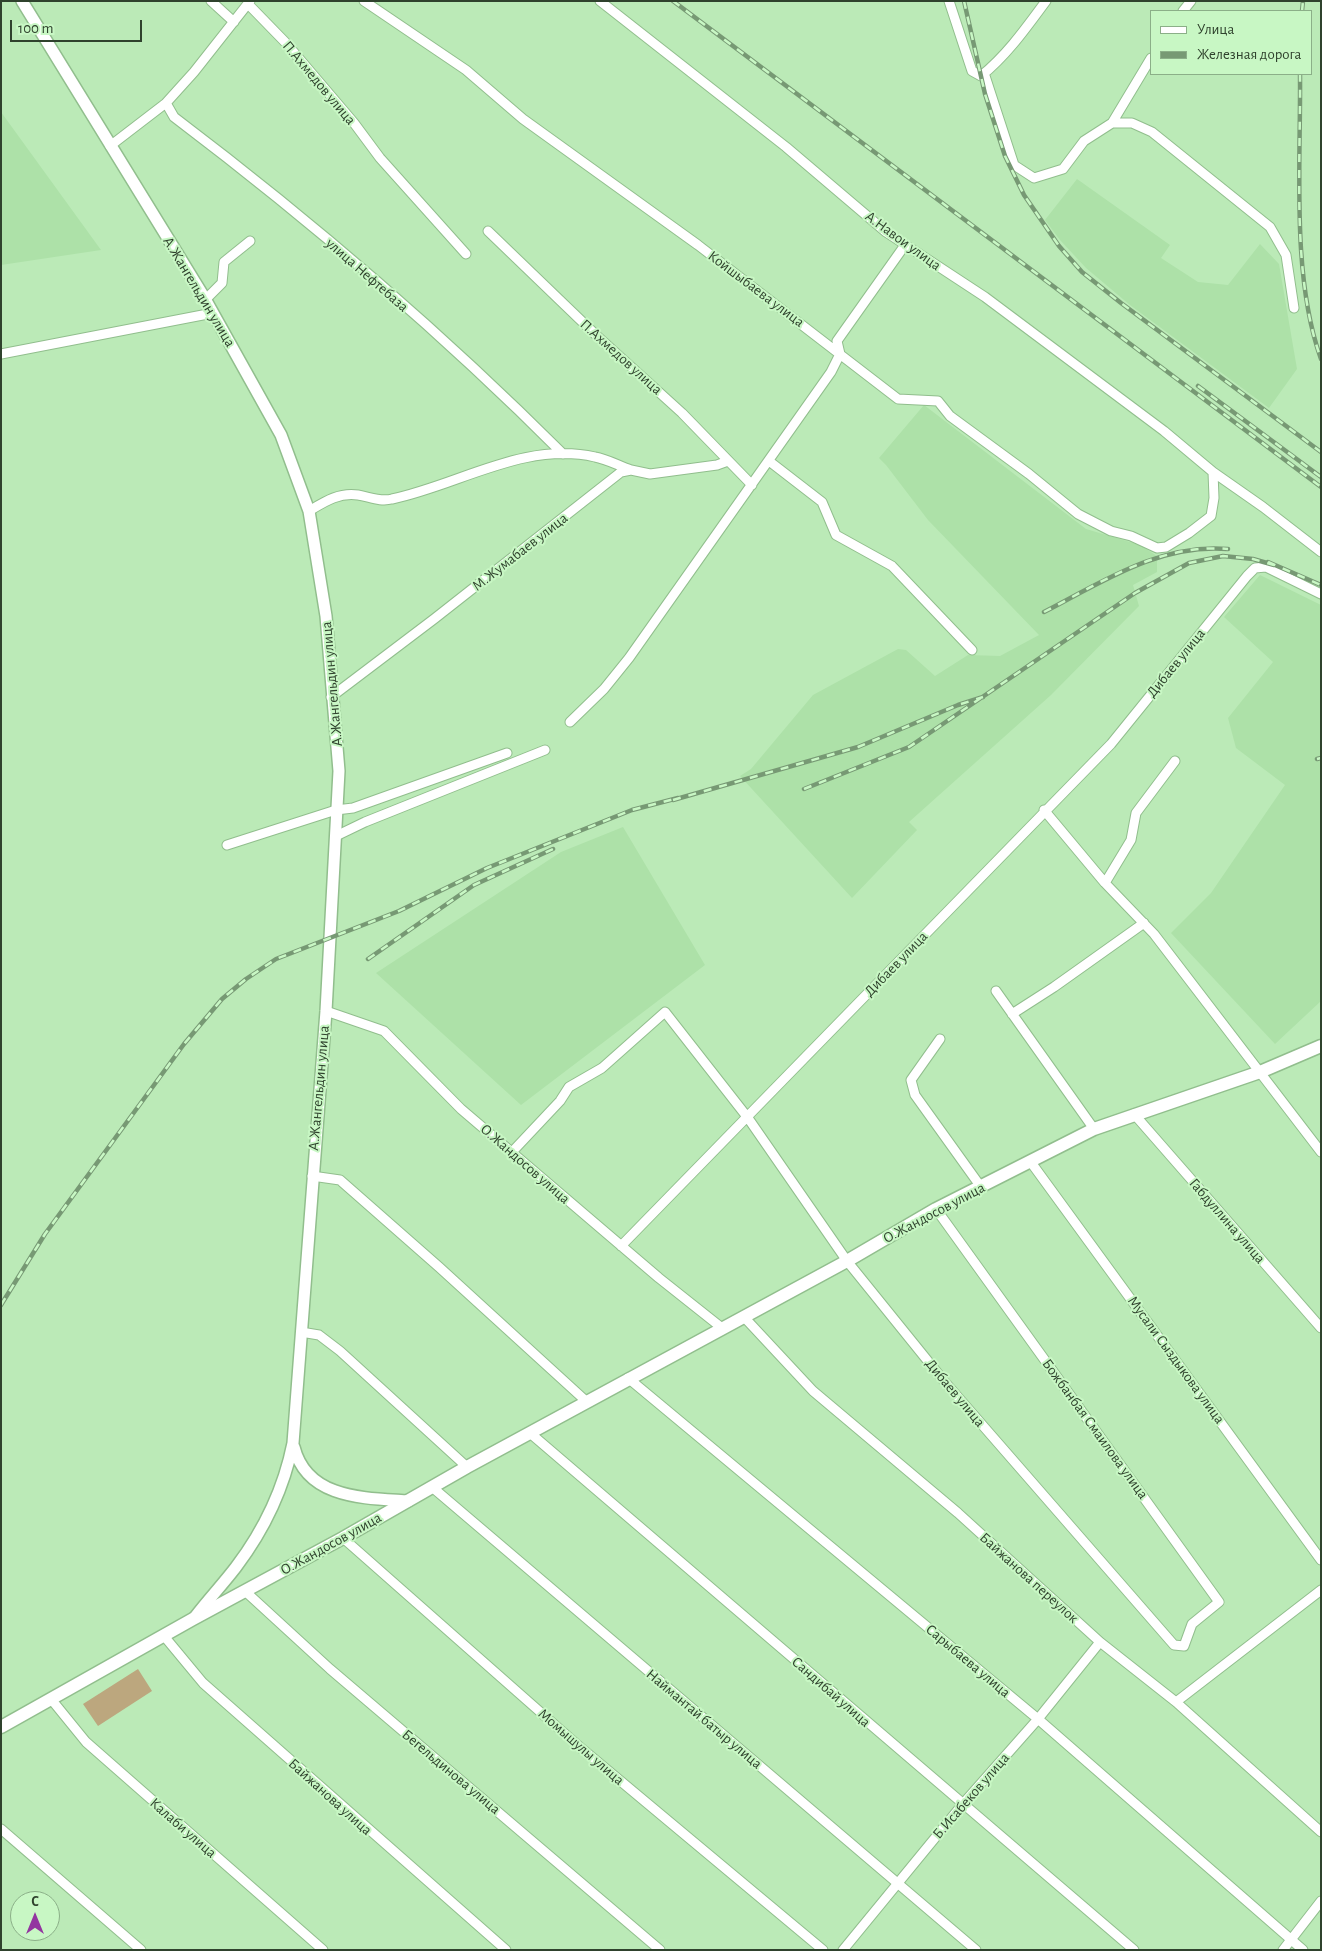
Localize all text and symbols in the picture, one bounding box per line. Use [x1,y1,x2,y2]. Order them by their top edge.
scale bar [12,10,145,42]
legend [1150,10,1312,75]
text: 100 m [18,21,53,36]
text: Улица [1197,22,1234,37]
street label: П.Ахмедов улица [279,37,359,129]
text: Железная дорога [1197,47,1301,62]
street label: А.Навои улица [861,207,945,275]
street label: А.Жангельдин улица [159,234,239,350]
street label: улица Нефтебаза [322,234,412,316]
street label: Койшыбаева улица [704,247,808,331]
street label: П.Ахмедов улица [576,315,666,399]
street label: М.Жумабаев улица [469,509,571,595]
street label: А.Жангельдин улица [318,621,346,747]
street label: Дибаев улица [1143,625,1209,701]
street label: Дибаев улица [860,928,932,1000]
street label: А.Жангельдин улица [305,1025,333,1151]
street label: О.Жандосов улица [476,1120,574,1208]
street label: Габдуллина улица [1185,1175,1269,1267]
street label: О.Жандосов улица [880,1179,988,1247]
street label: Мусали Сыздыкова улица [1123,1292,1229,1428]
street label: Дибаев улица [921,1355,989,1431]
street label: Божбанбая Смаилова улица [1038,1355,1152,1503]
street label: О.Жандосов улица [277,1509,385,1579]
street label: Байжанова переулок [976,1529,1082,1627]
street label: Сарыбаева улица [922,1620,1014,1702]
street label: Сандибай улица [788,1653,874,1731]
street label: Наймантай батыр улица [642,1665,766,1773]
street label: Момышулы улица [534,1705,628,1789]
street label: Бегельдинова улица [398,1726,504,1818]
street label: Б.Исабеков улица [929,1749,1013,1843]
street label: Байжанова улица [284,1755,376,1839]
street label: Калаби улица [146,1794,220,1862]
north arrow [10,1891,60,1941]
text: С [31,1895,39,1909]

